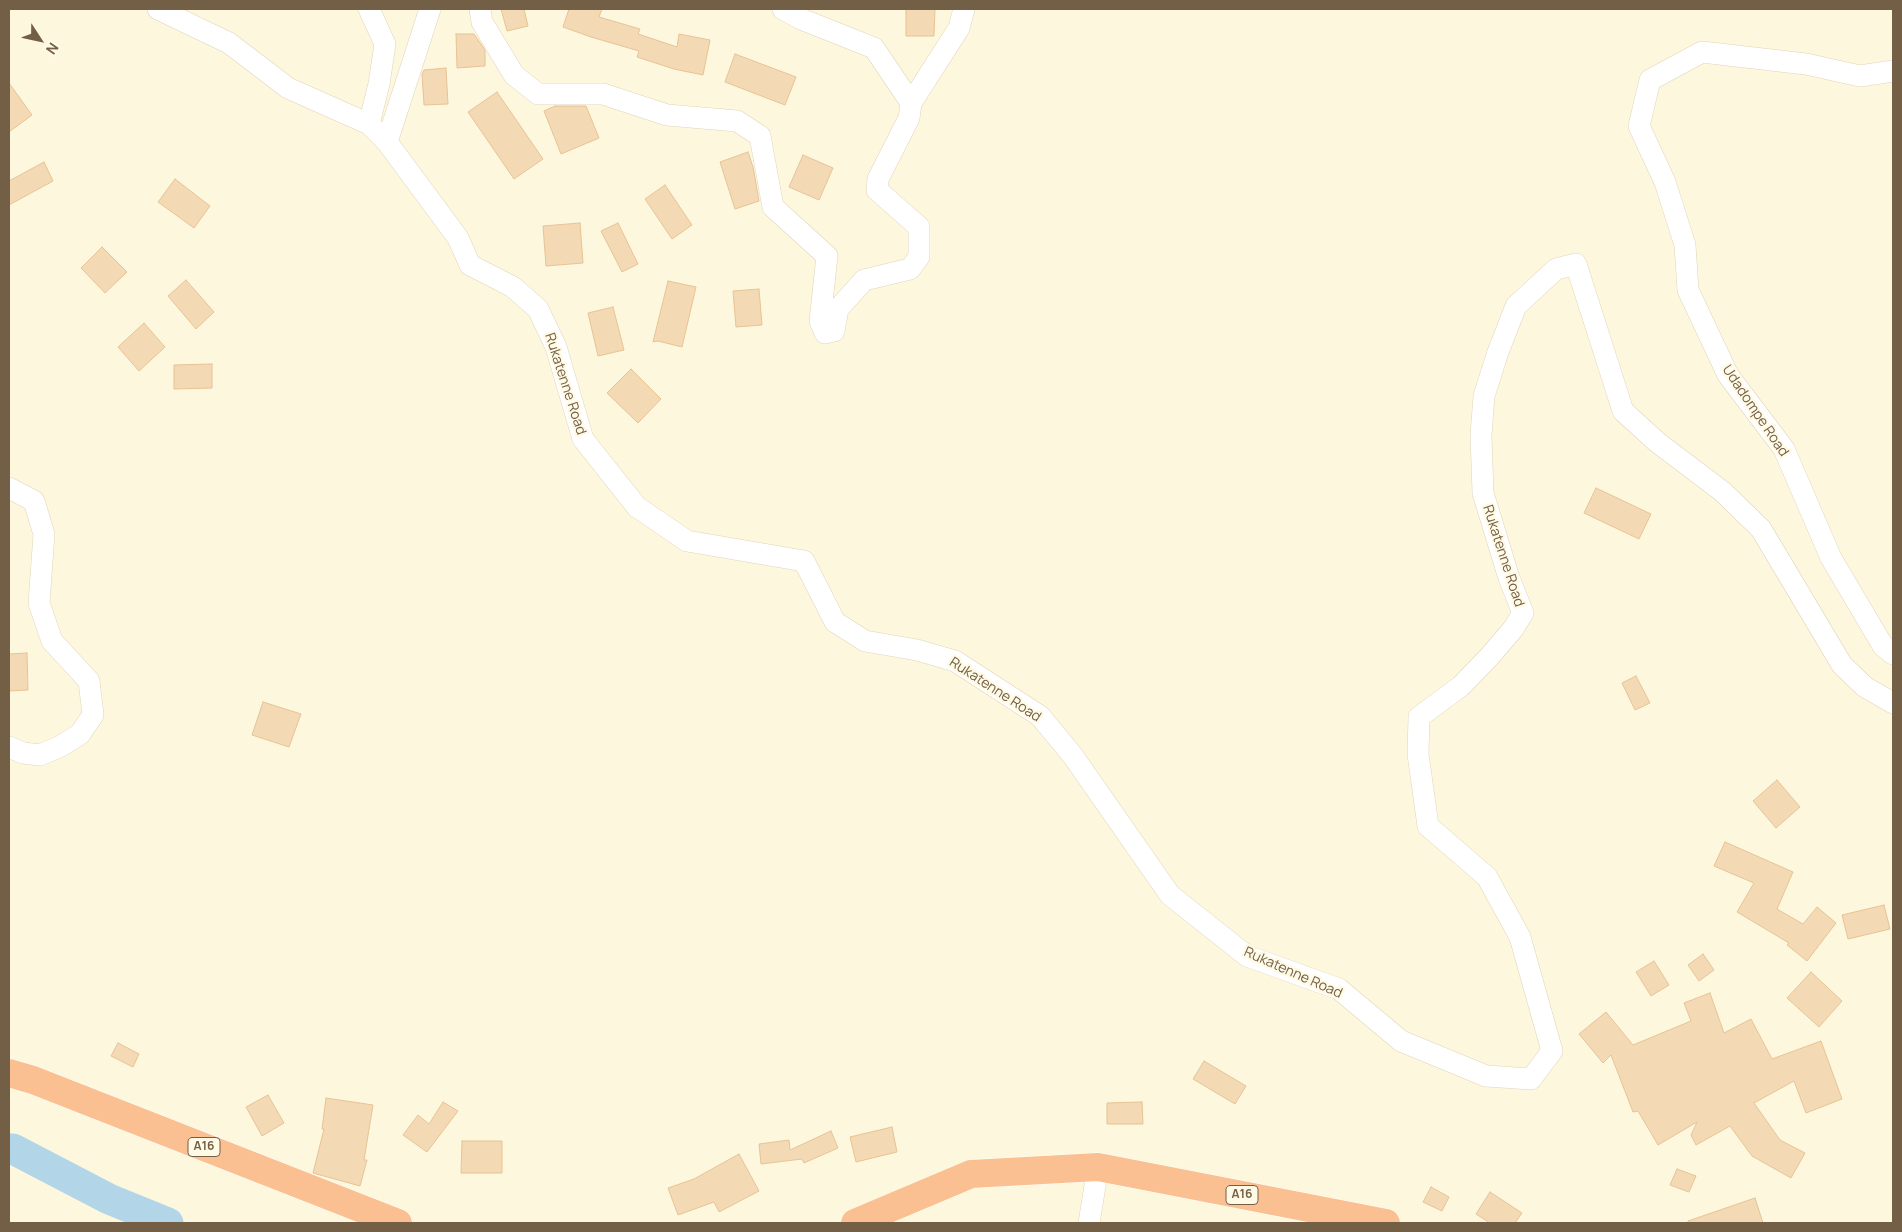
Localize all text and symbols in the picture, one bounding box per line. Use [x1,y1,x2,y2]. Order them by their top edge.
north arrow [15,15,65,65]
text: N [42,39,63,58]
street label: Rukatenne Road [541,331,589,437]
street label: Udadompe Road [1718,362,1792,460]
street label: Rukatenne Road [1479,503,1527,609]
street label: Rukatenne Road [946,654,1044,726]
street label: Rukatenne Road [1241,944,1345,1002]
road number: A16 [188,1138,220,1156]
road number: A16 [1226,1186,1258,1204]

